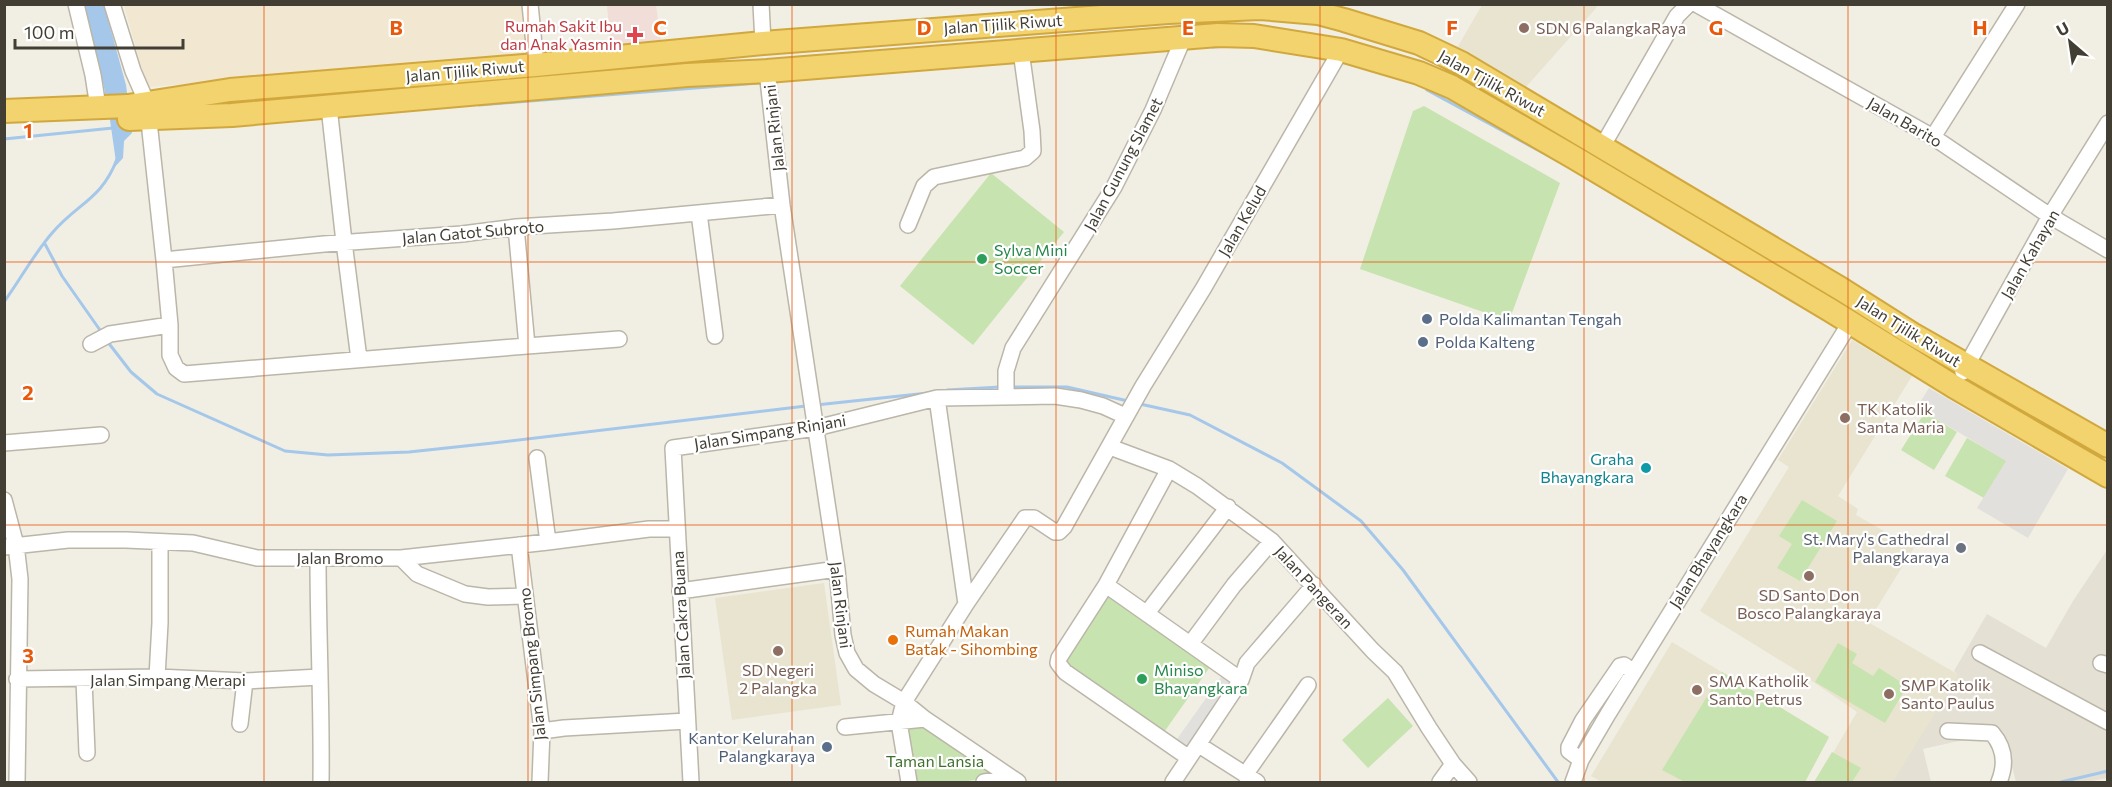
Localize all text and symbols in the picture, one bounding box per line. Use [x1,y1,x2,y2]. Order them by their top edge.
street label: Jalan Tjilik Riwut [943,10,1064,37]
scale bar [15,12,183,50]
north arrow [2040,12,2100,72]
text: B [389,15,403,39]
text: C [653,15,667,39]
text: D [917,15,931,39]
text: E [1182,15,1194,39]
text: F [1446,15,1458,39]
text: G [1709,15,1723,39]
text: H [1973,15,1988,39]
place label: Rumah Sakit Ibu dan Anak Yasmin [500,16,622,53]
text: U [2053,17,2072,40]
place label: SDN 6 PalangkaRaya [1536,18,1686,37]
text: 100 m [24,21,74,43]
marker: SDN 6 PalangkaRaya [1517,21,1531,35]
marker: Rumah Sakit Ibu dan Anak Yasmin [626,26,644,44]
street label: Jalan Tjilik Riwut [1436,45,1549,120]
street label: Jalan Tjilik Riwut [405,56,526,85]
street label: Jalan Rinjani [759,84,788,173]
street label: Jalan Barito [1865,93,1946,151]
street label: Jalan Gunung Slamet [1079,94,1166,234]
text: 1 [23,118,33,142]
street label: Jalan Kelud [1214,182,1269,260]
street label: Jalan Kahayan [1996,206,2063,302]
street label: Jalan Gatot Subroto [401,216,545,247]
place label: Sylva Mini Soccer [994,240,1068,277]
marker: Sylva Mini Soccer [975,252,989,266]
street label: Jalan Tjilik Riwut [1854,291,1965,370]
place label: Polda Kalimantan Tengah [1439,309,1622,328]
marker: Polda Kalimantan Tengah [1420,312,1434,326]
place label: Polda Kalteng [1435,332,1535,351]
marker: Polda Kalteng [1416,335,1430,349]
text: 2 [22,380,34,404]
place label: TK Katolik Santa Maria [1857,399,1944,436]
street label: Jalan Simpang Rinjani [693,410,847,453]
marker: TK Katolik Santa Maria [1838,411,1852,425]
place label: Graha Bhayangkara [1540,449,1634,486]
marker: Graha Bhayangkara [1639,461,1653,475]
street label: Jalan Bhayangkara [1665,490,1750,611]
place label: St. Mary's Cathedral Palangkaraya [1803,529,1949,566]
street label: Jalan Pangeran [1271,541,1357,632]
marker: St. Mary's Cathedral Palangkaraya [1954,541,1968,555]
street label: Jalan Bromo [296,548,384,567]
street label: Jalan Cakra Buana [668,550,693,680]
street label: Jalan Rinjani [827,560,856,649]
marker: SD Santo Don Bosco Palangkaraya [1802,569,1816,583]
place label: SD Santo Don Bosco Palangkaraya [1737,585,1881,622]
street label: Jalan Simpang Bromo [514,587,549,741]
place label: Rumah Makan Batak - Sihombing [905,621,1038,658]
marker: Rumah Makan Batak - Sihombing [886,633,900,647]
text: 3 [22,643,34,667]
marker: SD Negeri 2 Palangka [771,644,785,658]
place label: SD Negeri 2 Palangka [739,660,817,697]
place label: Miniso Bhayangkara [1154,660,1248,697]
street label: Jalan Simpang Merapi [90,670,246,689]
place label: SMA Katholik Santo Petrus [1709,671,1809,708]
marker: Miniso Bhayangkara [1135,672,1149,686]
place label: SMP Katolik Santo Paulus [1901,675,1995,712]
marker: SMA Katholik Santo Petrus [1690,683,1704,697]
marker: SMP Katolik Santo Paulus [1882,687,1896,701]
place label: Kantor Kelurahan Palangkaraya [688,728,815,765]
marker: Kantor Kelurahan Palangkaraya [820,740,834,754]
park label: Taman Lansia [886,751,984,770]

